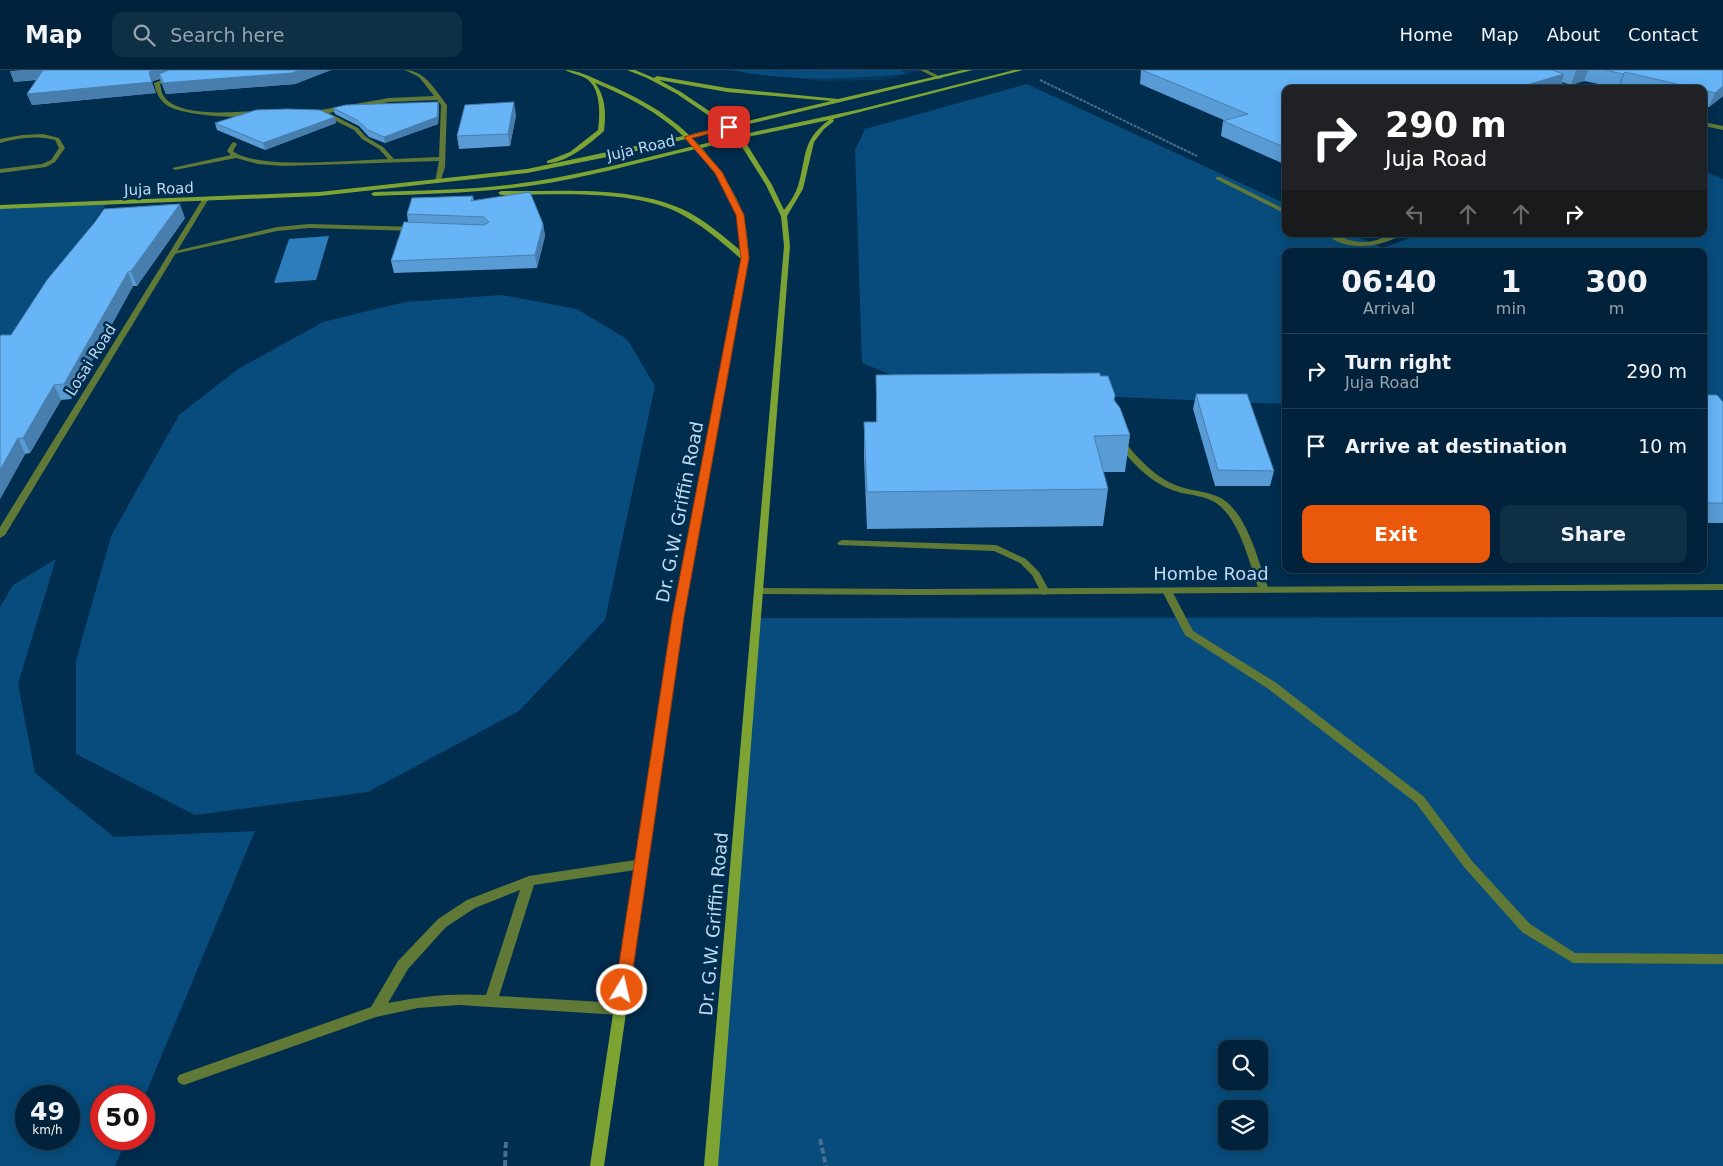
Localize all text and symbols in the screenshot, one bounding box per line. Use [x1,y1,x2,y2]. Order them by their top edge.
search box [112,12,462,57]
text: Map [25,21,82,49]
icon: search [130,21,158,49]
text: Search here [170,24,284,46]
text: Home [1400,24,1453,45]
text: Map [1481,24,1519,45]
text: About [1547,24,1600,45]
text: Contact [1628,24,1698,45]
icon: right [1302,105,1367,170]
text: 290 m [1385,105,1507,145]
pin [708,106,750,148]
icon: arrive [715,113,743,141]
street label: Juja Road [604,131,677,165]
text: Juja Road [1385,146,1487,171]
street label: Juja Road [123,179,194,199]
icon: left [1401,200,1429,228]
icon: ahead [1454,200,1482,228]
icon: ahead [1507,200,1535,228]
icon: right [1560,200,1588,228]
text: 06:40 [1341,264,1437,299]
text: 1 [1500,264,1521,299]
text: 300 [1585,264,1648,299]
text: Arrival [1363,299,1415,318]
text: min [1496,299,1526,318]
text: m [1609,299,1624,318]
street label: Losai Road [62,321,120,399]
text: Turn right [1345,351,1451,373]
icon: right [1302,357,1330,385]
text: 290 m [1626,360,1687,382]
text: Juja Road [1345,373,1419,392]
street label: Dr. G.W. Griffin Road [652,420,707,604]
icon: arrive [1302,432,1330,460]
text: Arrive at destination [1345,435,1567,457]
text: 10 m [1638,435,1687,457]
button: Exit [1302,505,1490,563]
button: Share [1500,505,1687,563]
street label: Hombe Road [1153,563,1269,584]
street label: Dr. G.W. Griffin Road [695,831,732,1016]
position arrow [595,963,647,1015]
map controls [1218,1040,1268,1150]
button: search [1218,1040,1268,1090]
speed limit sign: 50 [90,1085,155,1150]
text: 49 [30,1097,65,1126]
button: layers [1218,1100,1268,1150]
text: km/h [32,1123,63,1137]

